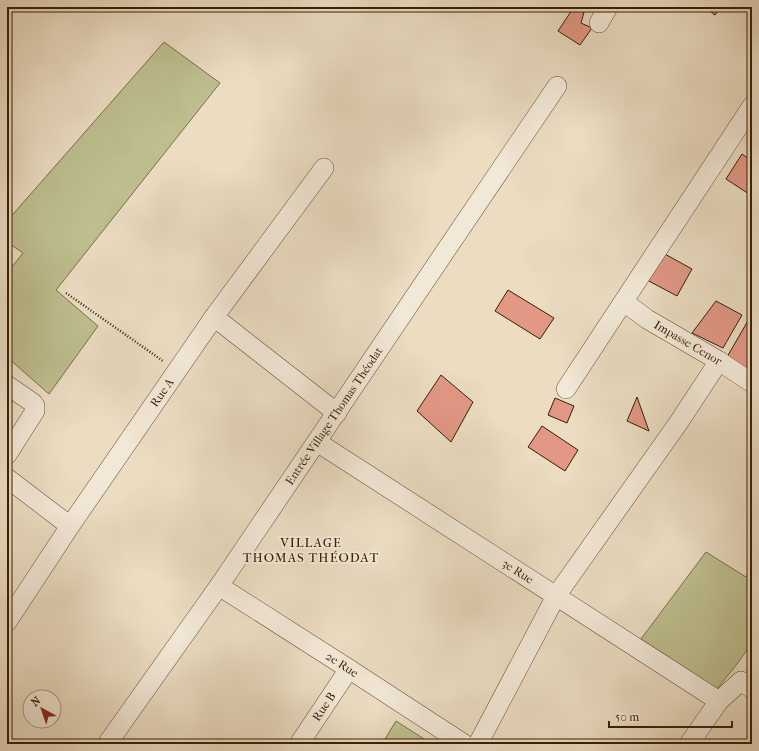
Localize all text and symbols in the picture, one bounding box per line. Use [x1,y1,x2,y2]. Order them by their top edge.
street label: Impasse Cenor [652,318,725,369]
street label: Entrée Village Thomas Théodat [282,344,386,488]
street label: Rue A [147,375,177,409]
district label: VILLAGE THOMAS THÉODAT [243,535,379,565]
street label: 3e Rue [500,556,536,587]
street label: 2e Rue [323,649,361,680]
north arrow [22,689,62,729]
street label: Rue B [309,689,339,724]
text: N [29,694,44,709]
scale bar [609,703,732,729]
text: 50 m [615,710,639,724]

